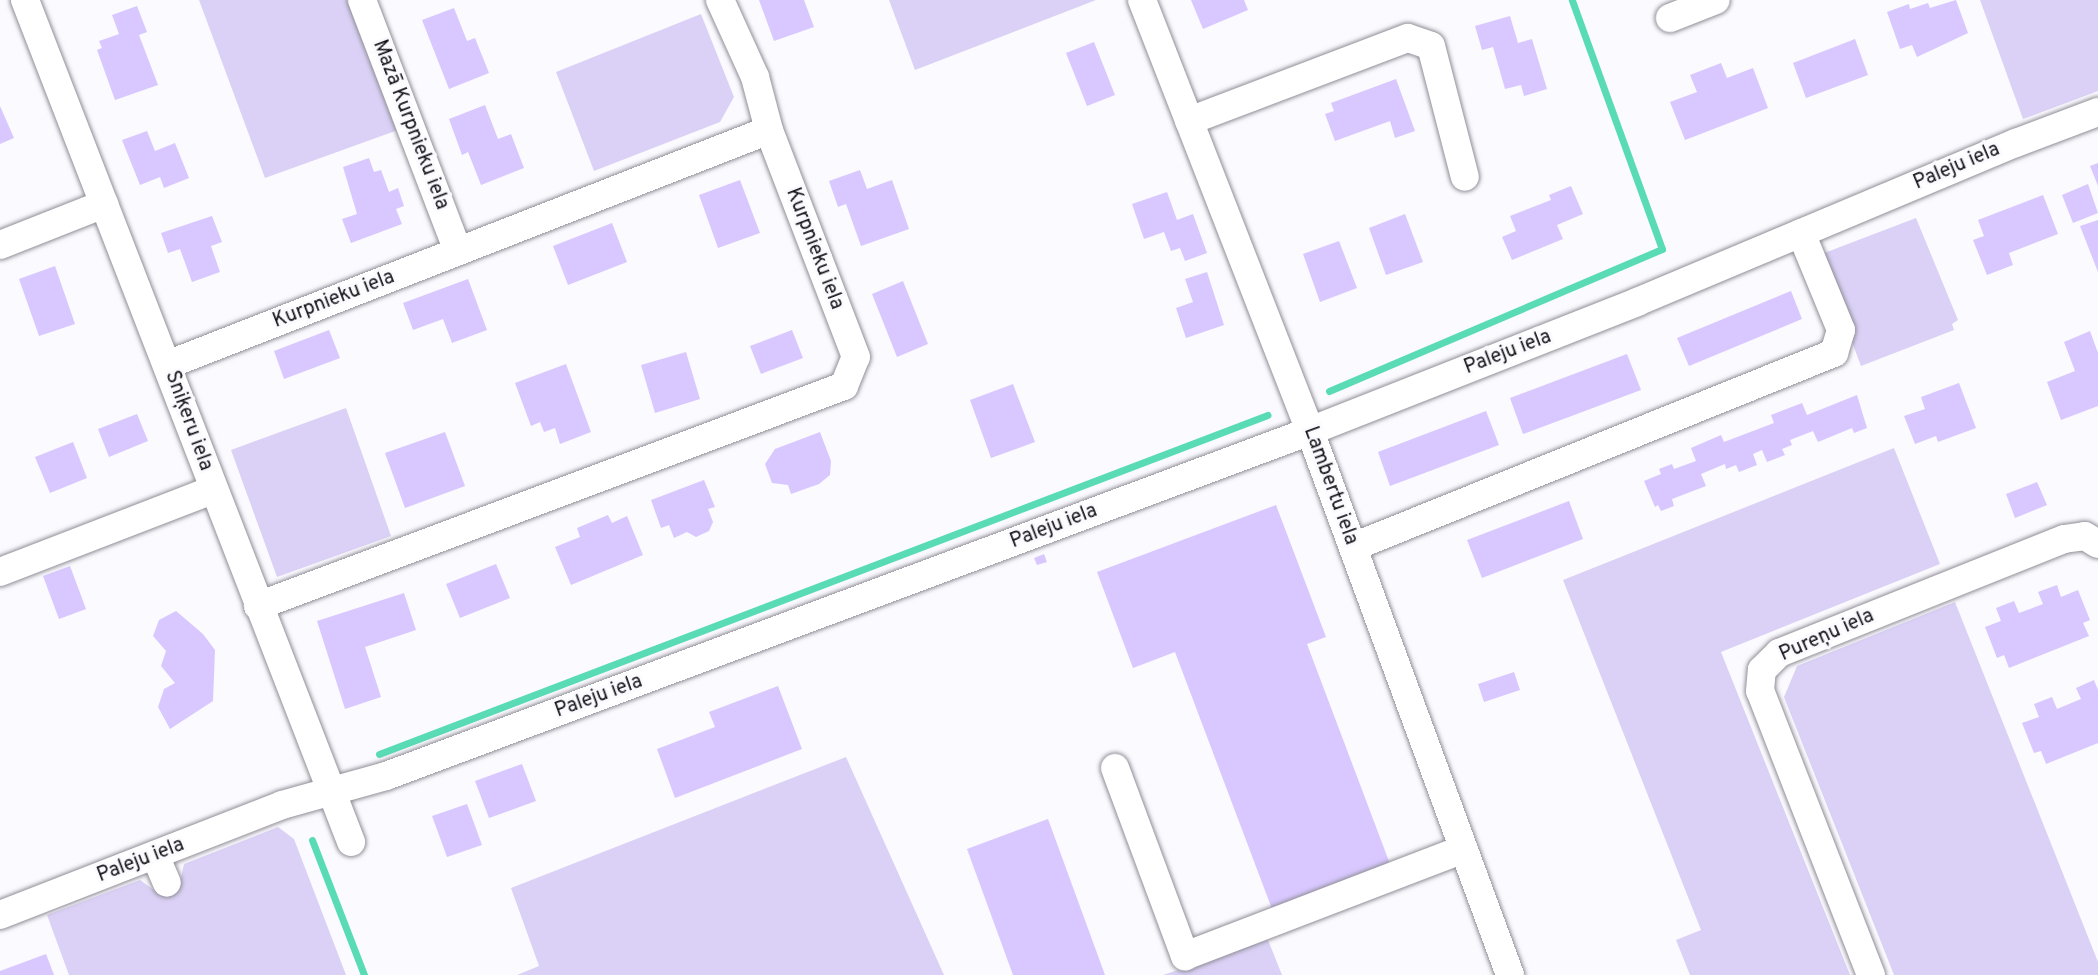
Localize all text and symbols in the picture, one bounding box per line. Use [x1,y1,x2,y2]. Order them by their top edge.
street label: Mazā Kurpnieku iela [367,37,453,213]
street label: Paleju iela [1910,138,2004,196]
street label: Kurpnieku iela [780,185,848,313]
street label: Kurpnieku iela [270,266,398,334]
street label: Paleju iela [1461,325,1555,381]
street label: Sniķeru iela [159,368,217,474]
street label: Lambertu iela [1297,424,1363,548]
street label: Paleju iela [1007,499,1101,555]
street label: Pureņu iela [1776,605,1878,667]
street label: Paleju iela [552,670,646,724]
street label: Paleju iela [94,833,188,889]

